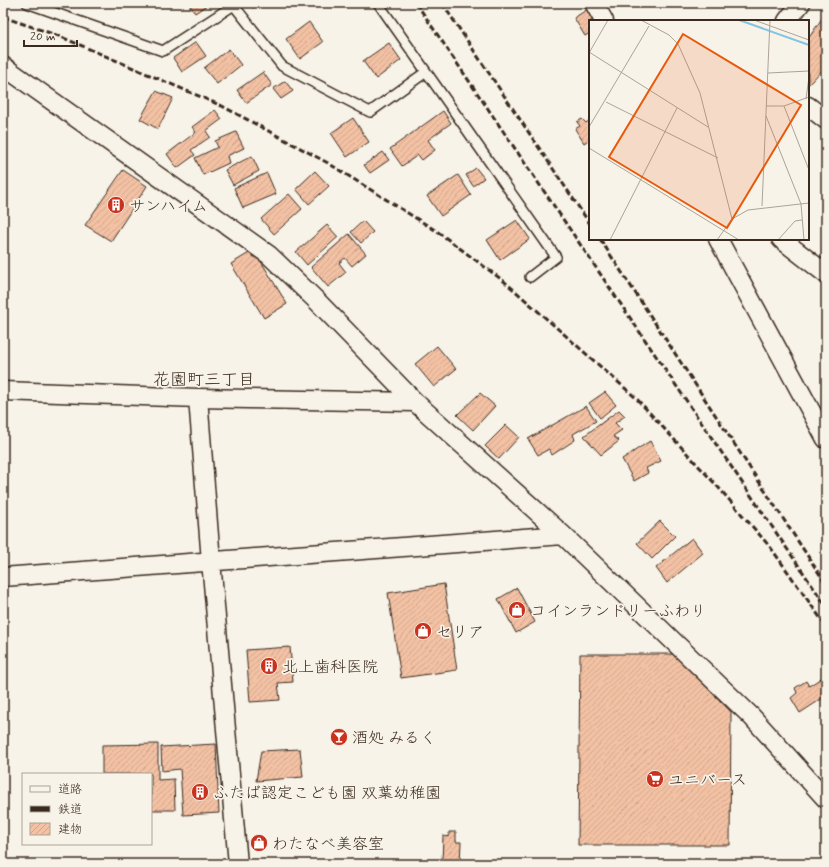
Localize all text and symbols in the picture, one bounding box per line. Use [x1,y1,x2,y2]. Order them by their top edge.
inset map [589,20,809,240]
scale bar [24,22,77,48]
text: 20 m [30,29,56,45]
building icon: サンハイム [106,195,126,215]
place label: サンハイム [129,196,208,217]
district label: 花園町三丁目 [153,369,255,391]
shop icon: コインランドリーふわり [507,600,527,620]
place label: コインランドリーふわり [530,601,706,622]
shop icon: セリア [413,621,433,641]
place label: セリア [436,622,484,643]
building icon: 北上歯科医院 [259,656,279,676]
place label: 北上歯科医院 [282,657,378,678]
bar icon: 酒処 みるく [329,727,349,747]
place label: 酒処 みるく [352,728,436,749]
supermarket icon: ユニバース [645,769,665,789]
place label: ユニバース [668,770,747,791]
legend [22,773,152,845]
text: 道路 [58,782,82,798]
building icon: ふたば認定こども園 双葉幼稚園 [190,782,210,802]
place label: ふたば認定こども園 双葉幼稚園 [213,783,441,804]
text: 鉄道 [58,802,82,818]
text: 建物 [58,822,82,838]
shop icon: わたなべ美容室 [249,833,269,853]
place label: わたなべ美容室 [272,834,384,855]

